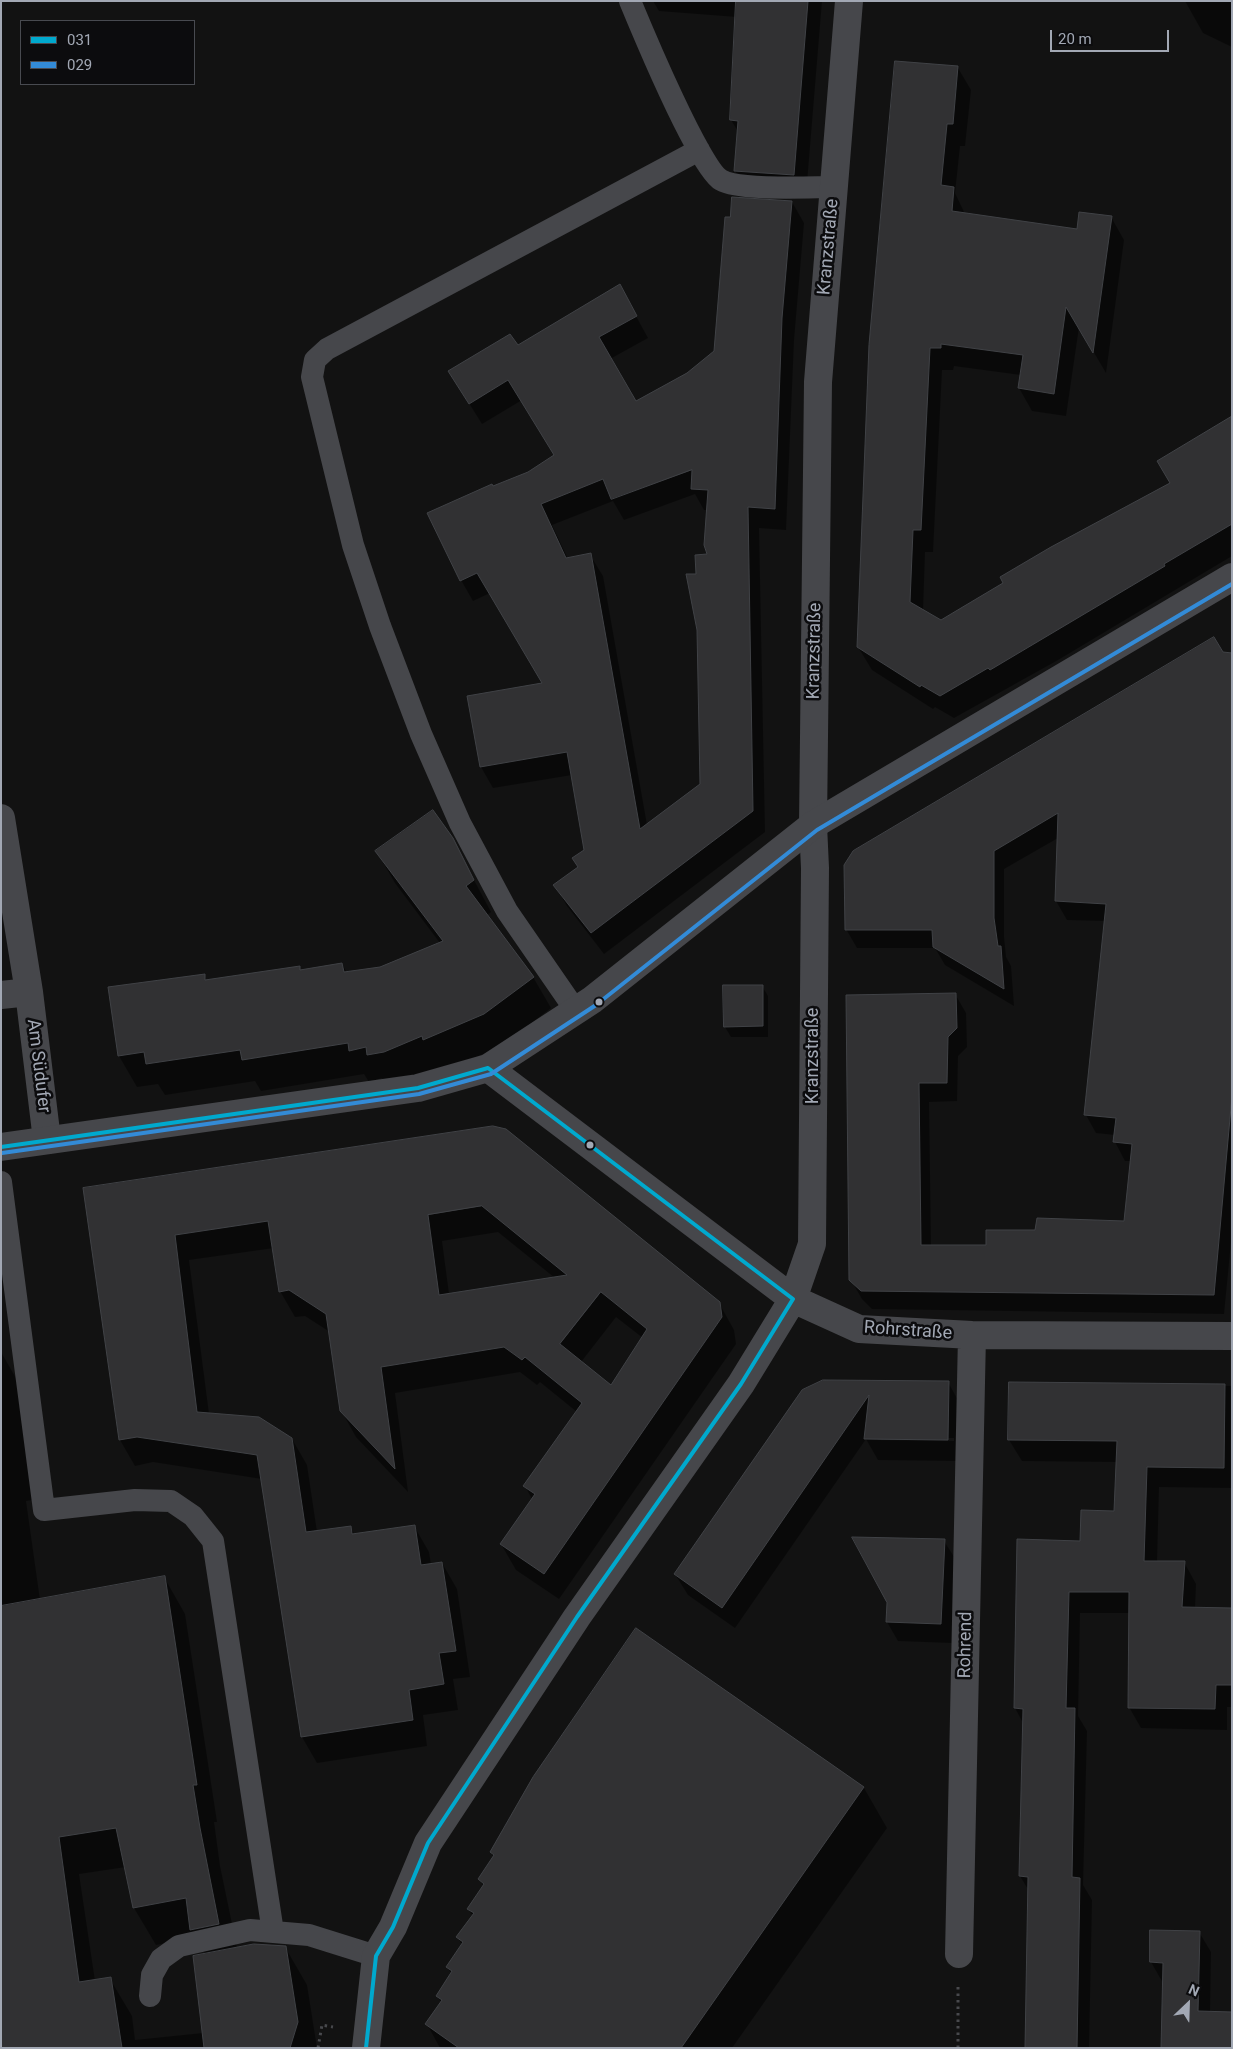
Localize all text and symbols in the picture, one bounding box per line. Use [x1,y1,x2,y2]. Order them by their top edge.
legend [20,20,195,85]
scale bar [1053,20,1172,52]
text: 20 m [1058,30,1092,48]
text: 031 [67,31,92,49]
text: 029 [67,56,92,74]
street label: Kranzstraße [814,198,844,296]
street label: Kranzstraße [803,602,827,700]
unlabelled marker [594,997,604,1007]
street label: Kranzstraße [802,1008,824,1104]
street label: Am Südufer [22,1018,54,1114]
unlabelled marker [585,1140,595,1150]
street label: Rohrstraße [863,1317,953,1345]
street label: Rohrend [955,1611,977,1679]
north arrow [1163,1979,1213,2029]
text: N [1186,1981,1202,2000]

